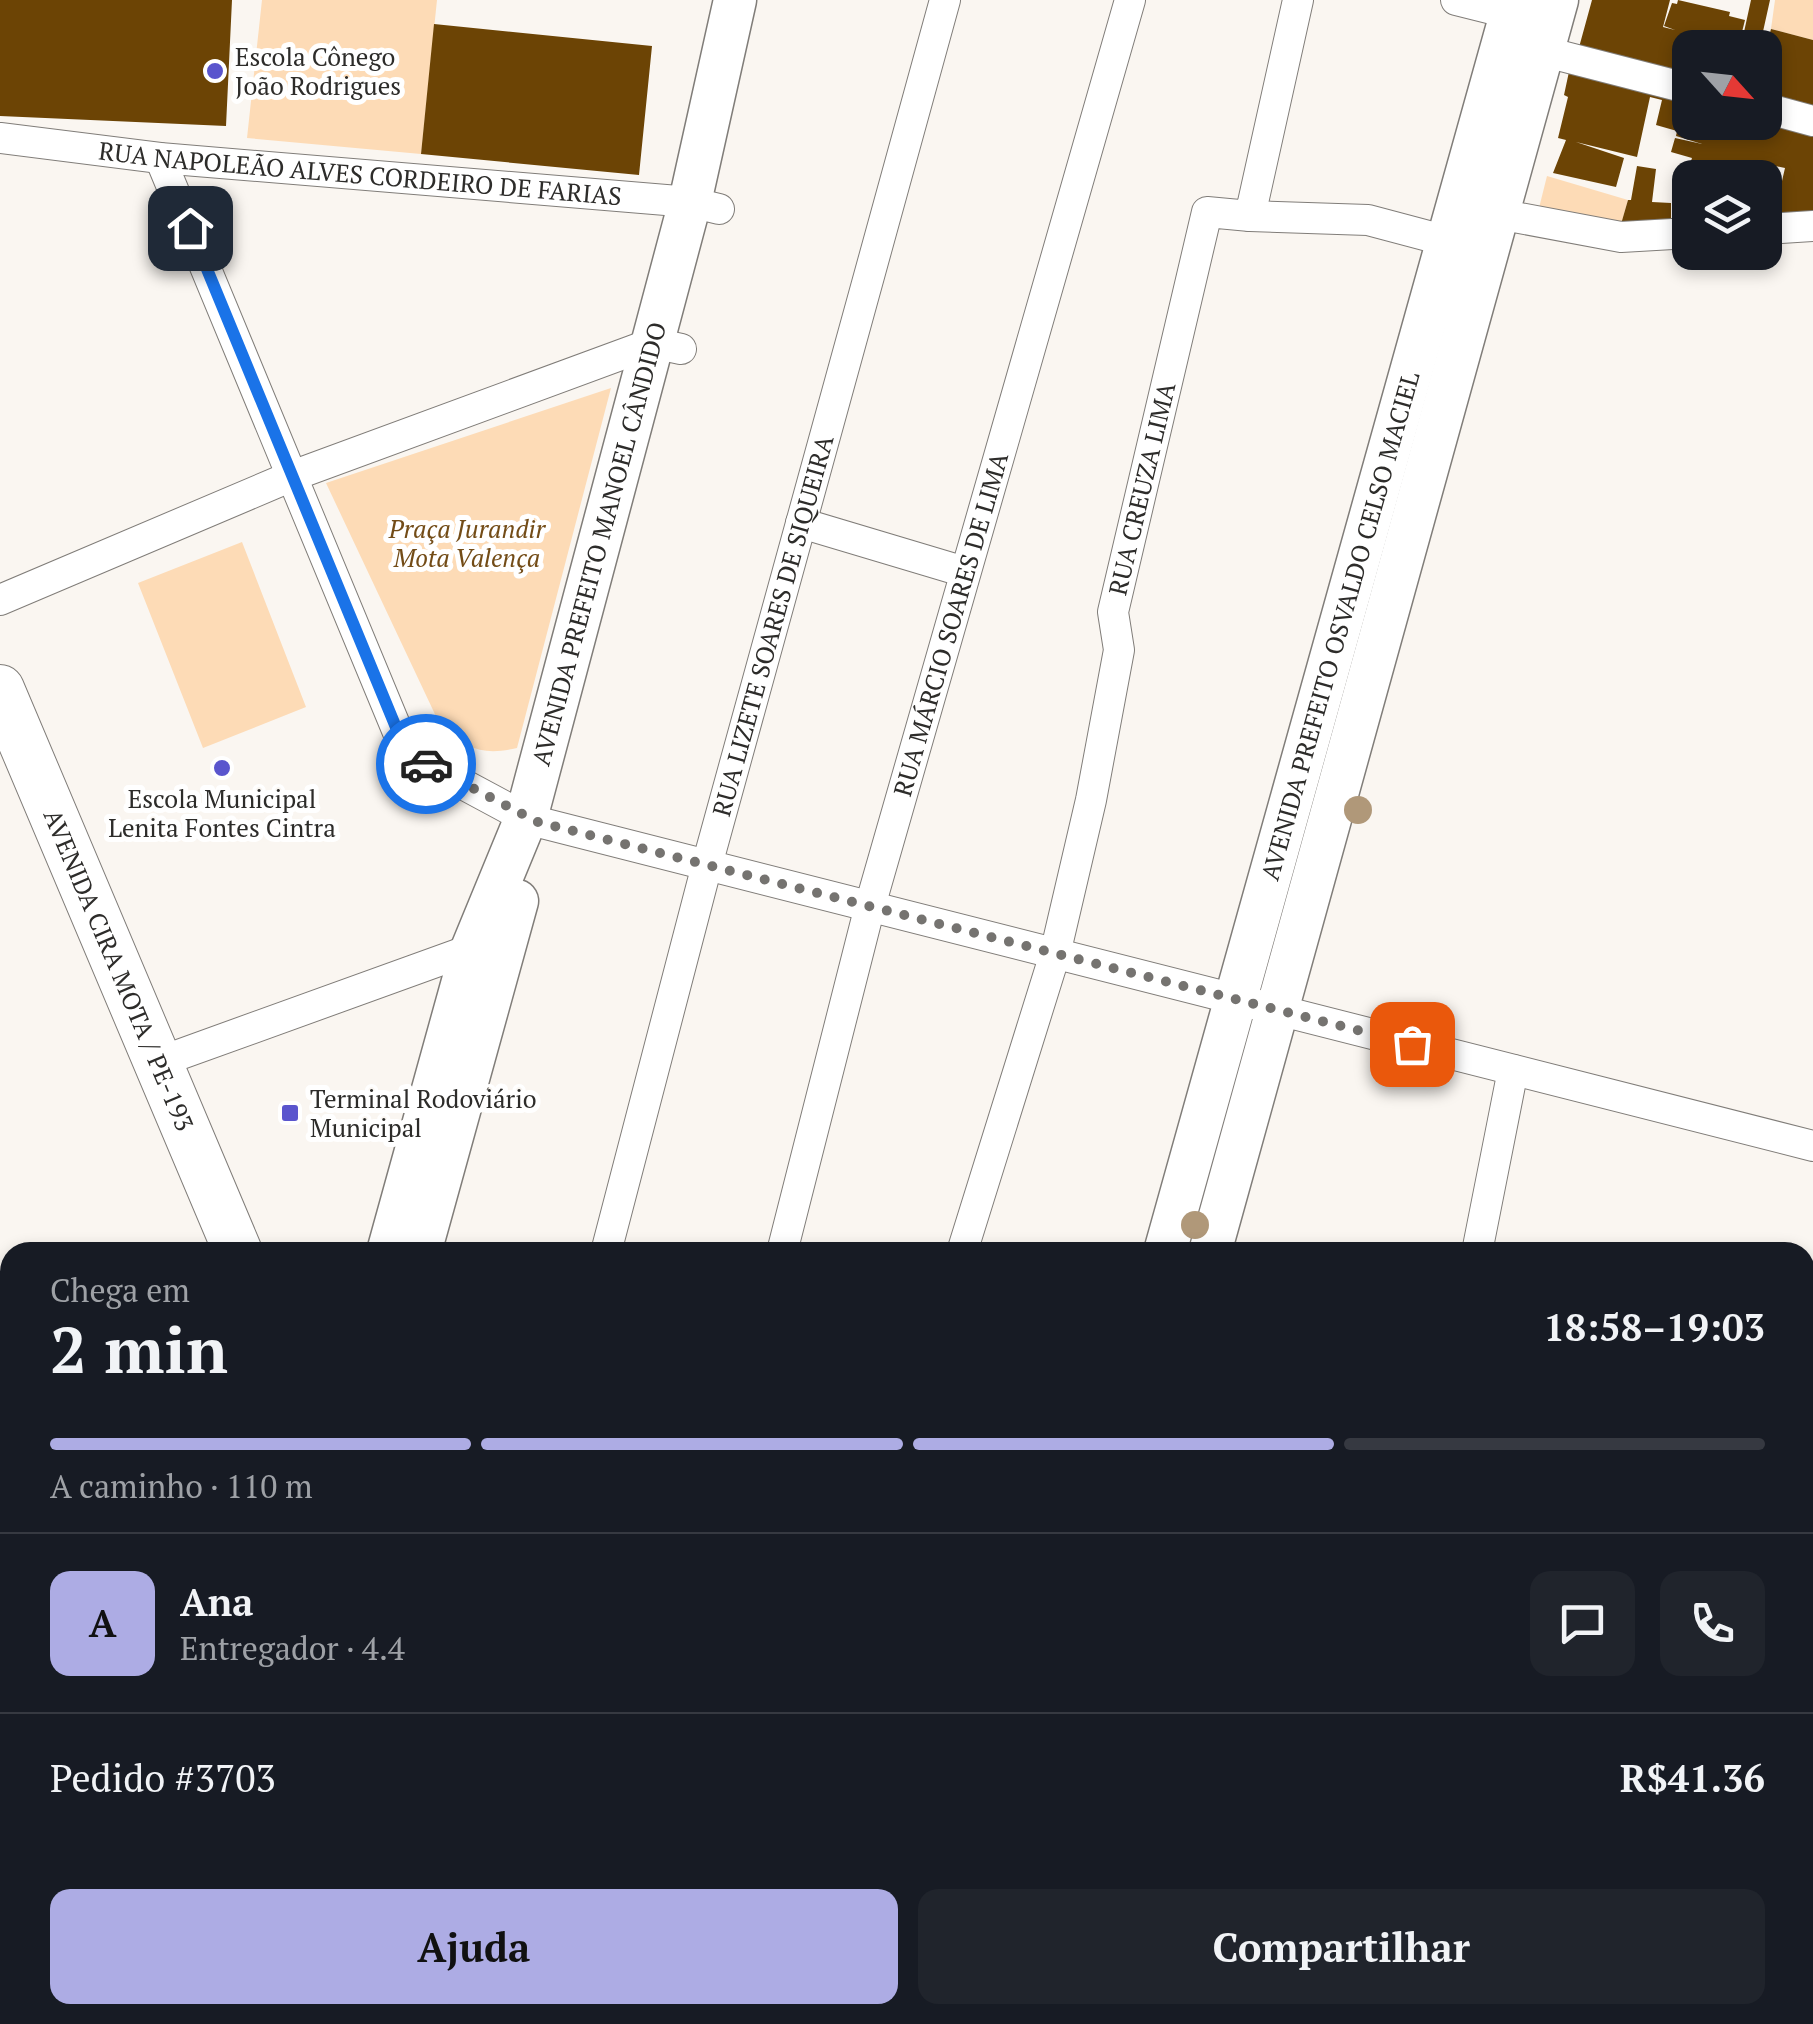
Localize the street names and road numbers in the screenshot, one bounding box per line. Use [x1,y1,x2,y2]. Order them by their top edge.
street label: RUA NAPOLEÃO ALVES CORDEIRO DE FARIAS [97,133,623,212]
street label: AVENIDA PREFEITO MANOEL CÂNDIDO [524,318,673,769]
street label: AVENIDA PREFEITO OSVALDO CELSO MACIEL [1253,367,1426,884]
street label: RUA CREUZA LIMA [1101,378,1183,598]
street label: RUA LIZETE SOARES DE SIQUEIRA [704,431,841,820]
street label: RUA MÁRCIO SOARES DE LIMA [885,448,1016,800]
street label: AVENIDA CIRA MOTA / PE-193 [37,804,202,1136]

